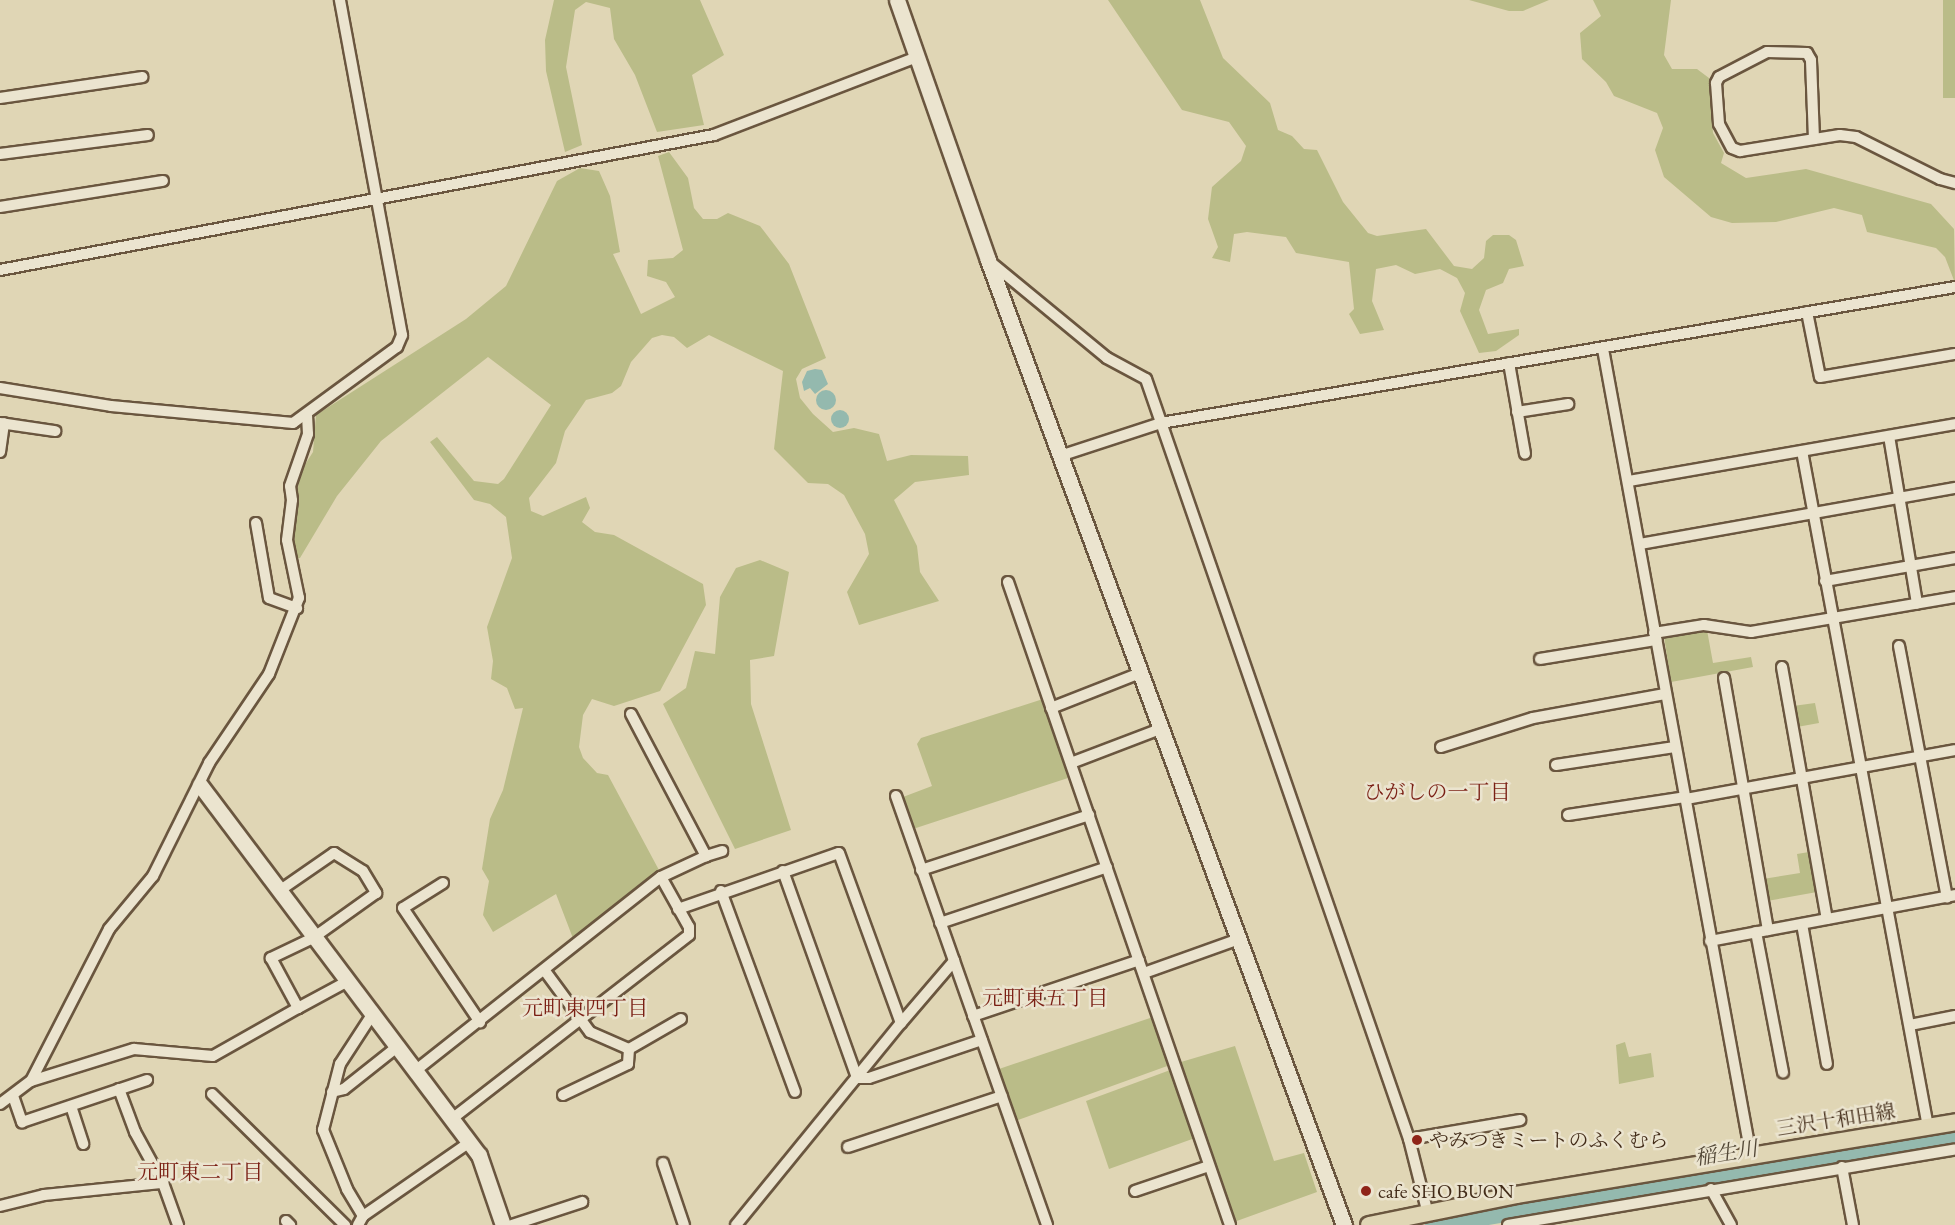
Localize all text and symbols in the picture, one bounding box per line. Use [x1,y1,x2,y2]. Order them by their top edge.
district label: ひがしの一丁目 [1364,779,1510,805]
district label: 元町東五丁目 [982,985,1108,1011]
district label: 元町東四丁目 [522,995,648,1021]
street label: 三沢十和田線 [1775,1099,1897,1141]
place label: やみつきミートのふくむら [1429,1128,1669,1152]
marker: やみつきミートのふくむら [1410,1133,1424,1147]
water label: 稲生川 [1693,1136,1759,1170]
district label: 元町東二丁目 [137,1159,263,1185]
place label: cafe SHO BUON [1378,1179,1514,1203]
marker: cafe SHO BUON [1359,1184,1373,1198]

